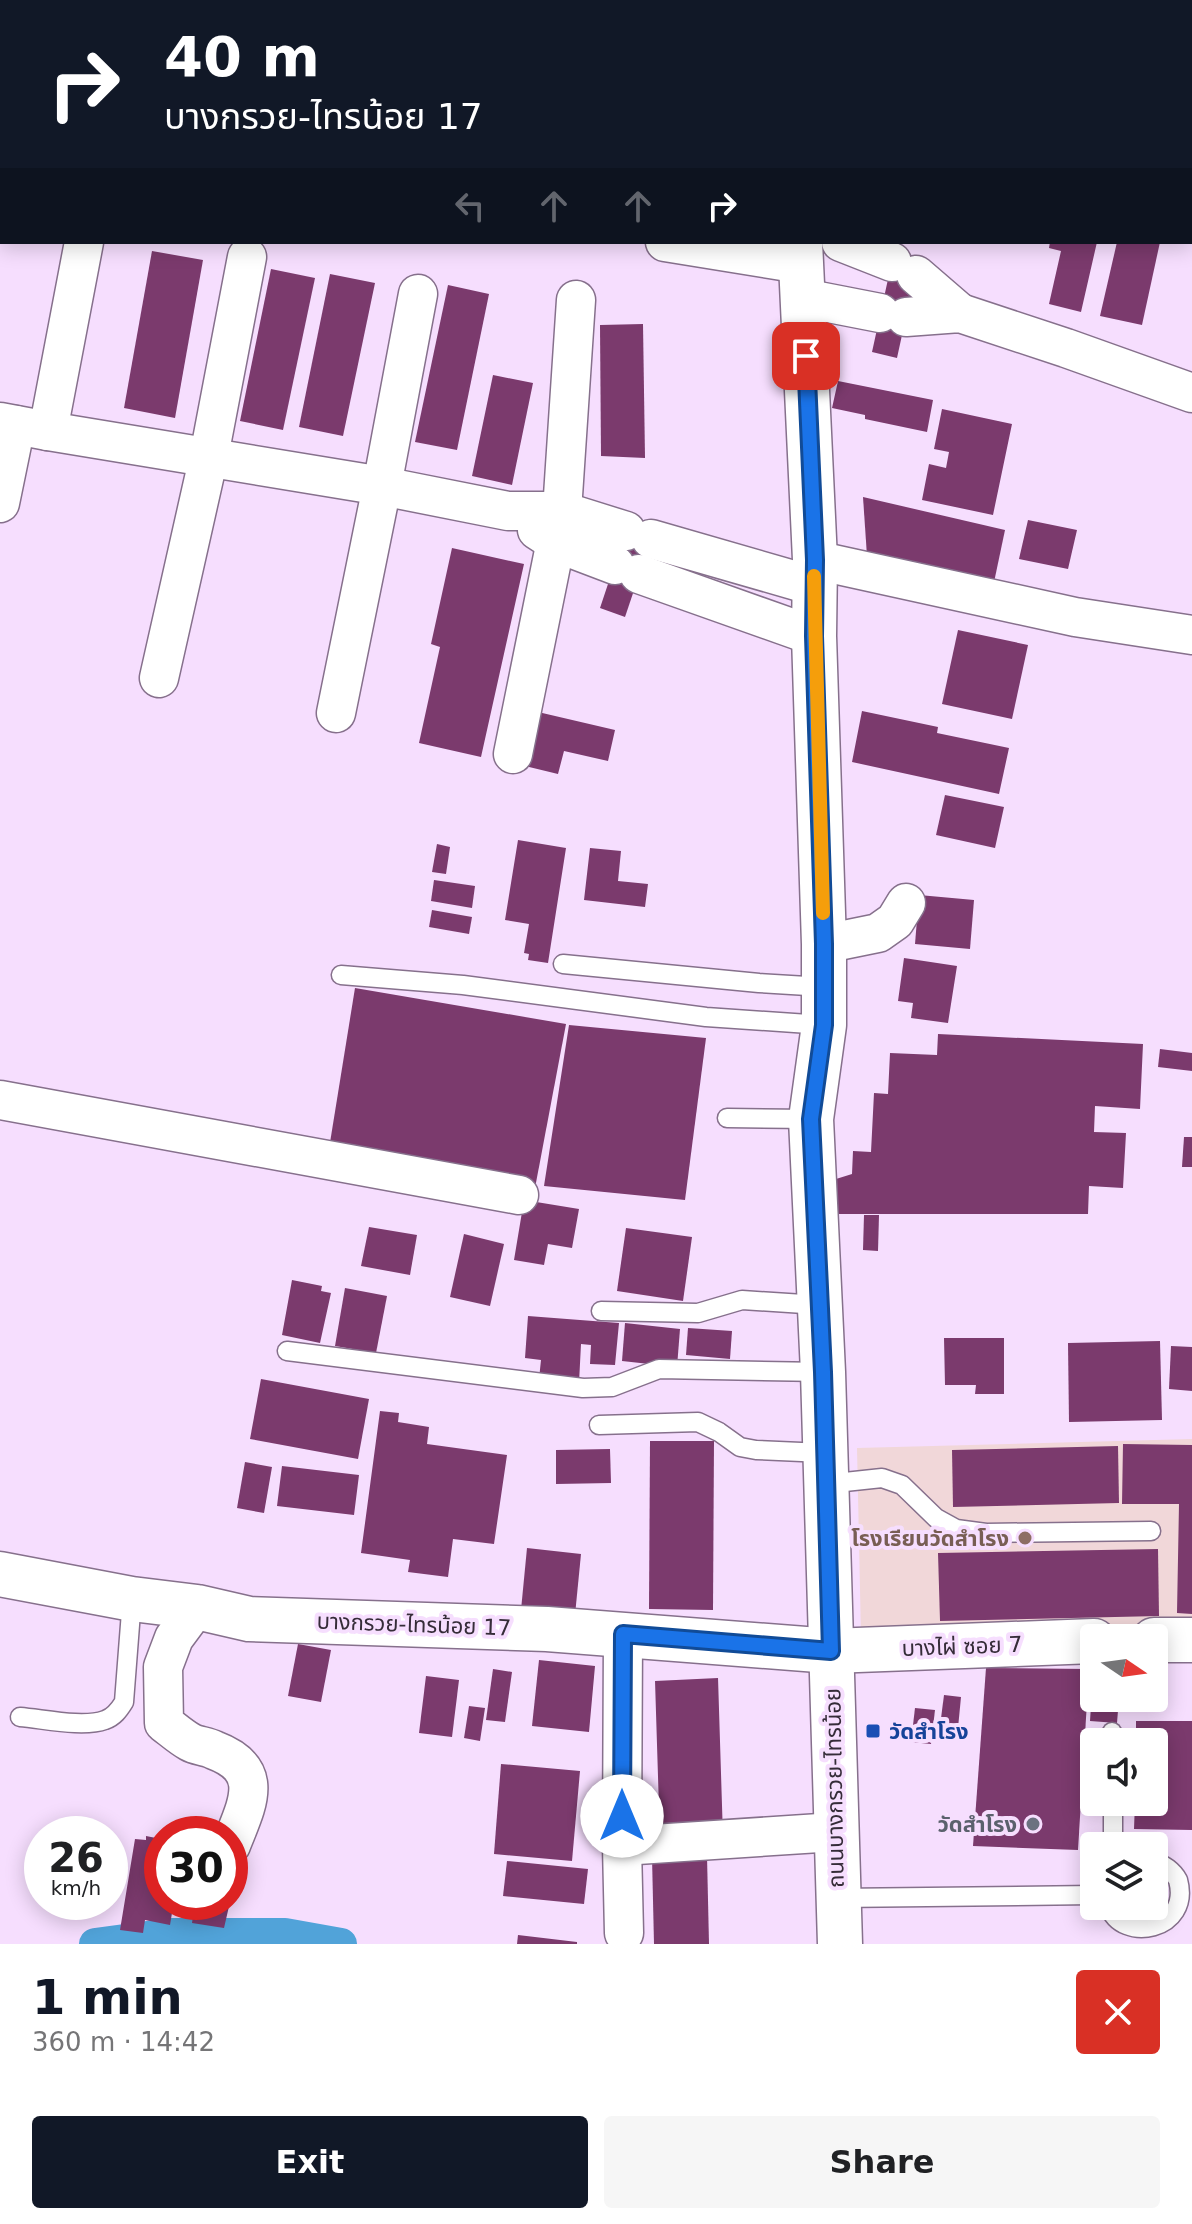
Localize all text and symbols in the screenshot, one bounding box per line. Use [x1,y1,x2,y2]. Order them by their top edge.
text: 40 m [164,24,320,89]
icon: right [32,32,136,136]
text: บางกรวย-ไทรน้อย 17 [164,96,483,137]
icon: left [448,184,492,228]
icon: ahead [532,184,576,228]
icon: ahead [616,184,660,228]
icon: right [700,184,744,228]
pin [772,322,840,390]
icon: arrive [784,334,828,378]
place label: โรงเรียนวัดสำโรง [851,1526,1009,1551]
marker: โรงเรียนวัดสำโรง [1016,1529,1034,1547]
street label: บางกรวย-ไทรน้อย 17 [316,1609,512,1640]
north arrow [1080,1624,1168,1712]
map controls [1080,1624,1168,1920]
street label: บางไผ่ ซอย 7 [901,1632,1023,1661]
street label: ถนนบางกรวย-ไทรน้อย [820,1688,849,1888]
place label: วัดสำโรง [889,1719,969,1744]
marker: วัดสำโรง [864,1722,882,1740]
button: sound [1080,1728,1168,1816]
position arrow [580,1774,664,1858]
place label: วัดสําโรง [937,1812,1017,1837]
marker: วัดสําโรง [1024,1815,1042,1833]
speed limit sign: 30 [144,1816,248,1920]
button: layers [1080,1832,1168,1920]
text: 26 [48,1835,104,1881]
text: km/h [51,1876,101,1900]
text: 1 min [32,1969,183,2025]
button: close [1076,1970,1160,2054]
text: 360 m · 14:42 [32,2027,215,2057]
button: Exit [32,2116,588,2208]
button: Share [604,2116,1160,2208]

